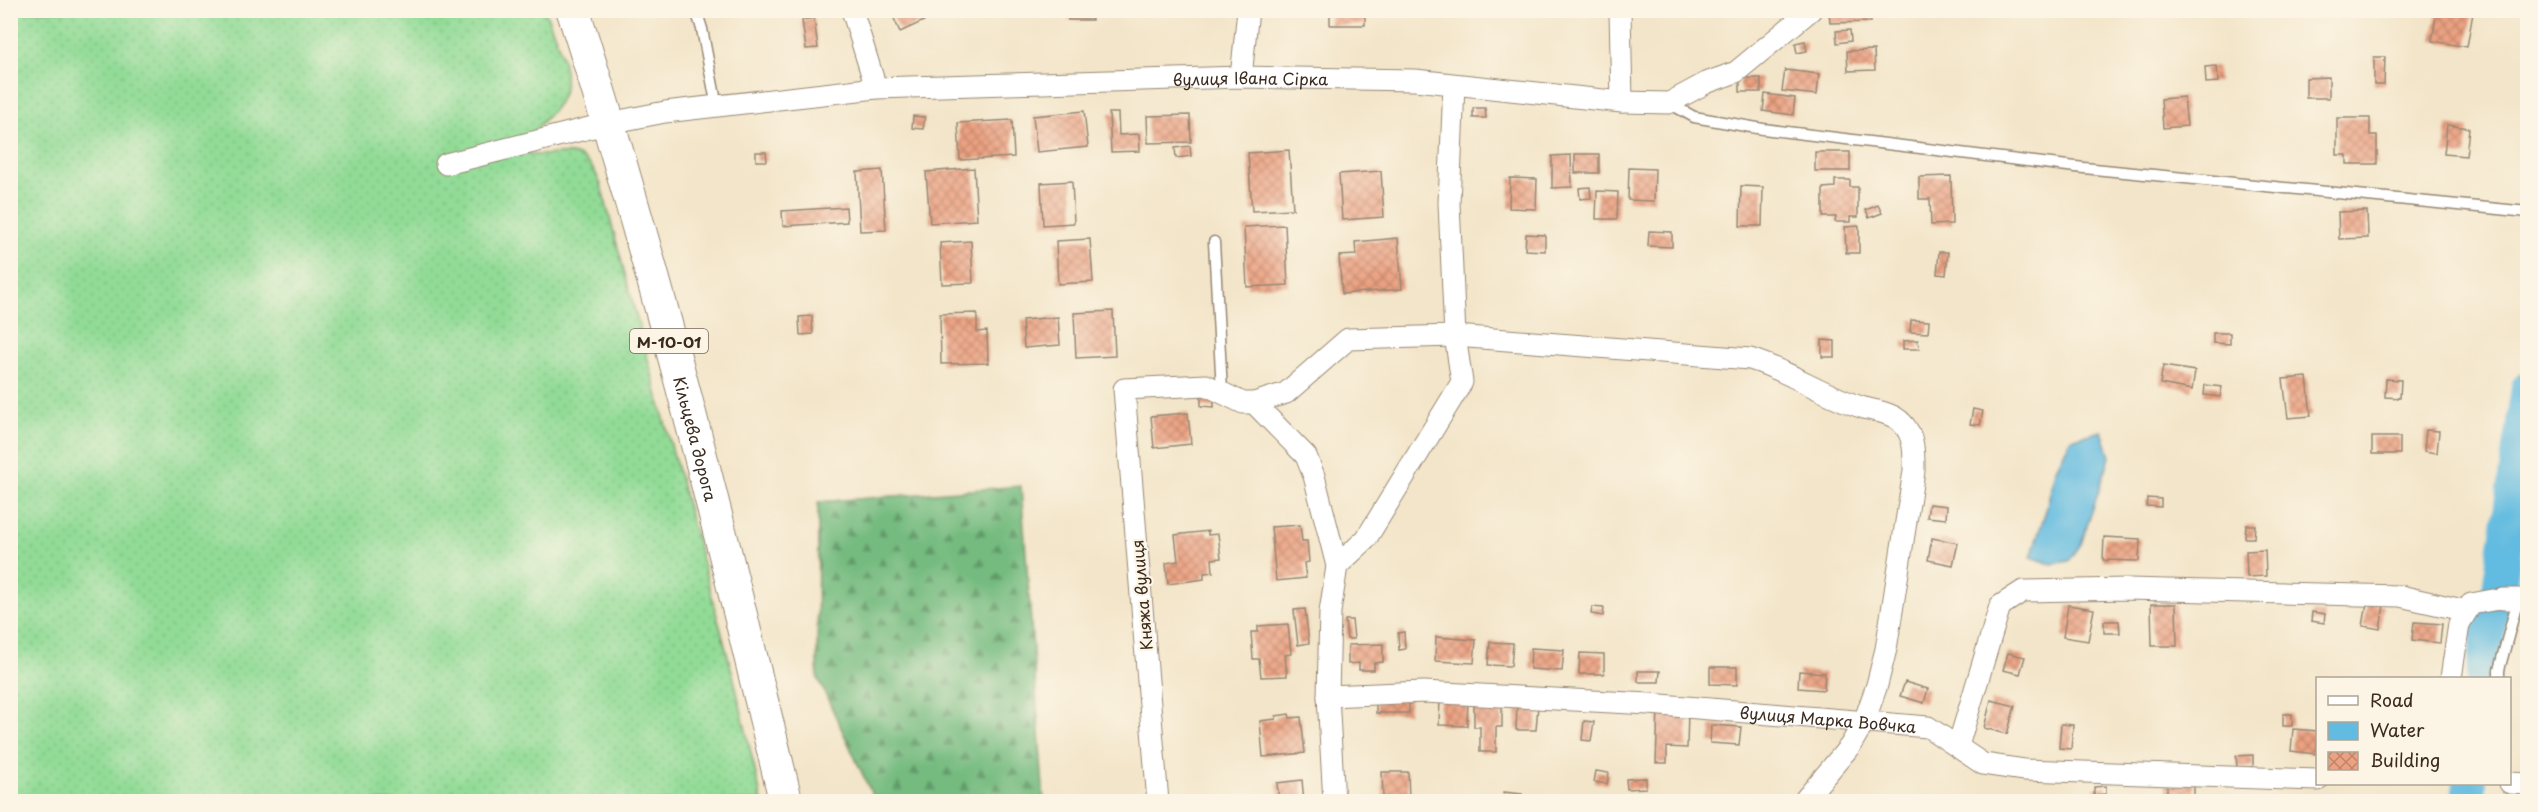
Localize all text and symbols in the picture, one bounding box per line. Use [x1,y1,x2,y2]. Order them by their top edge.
street label: вулиця Івана Сірка [1172,65,1328,91]
road number: М-10-01 [630,329,708,353]
street label: Кільцева дорога [668,374,724,504]
street label: Княжа вулиця [1124,539,1158,651]
legend [2316,677,2511,785]
text: Road [2370,686,2414,713]
street label: вулиця Марка Вовчка [1739,700,1917,738]
text: Water [2370,716,2425,743]
text: Building [2370,746,2440,773]

